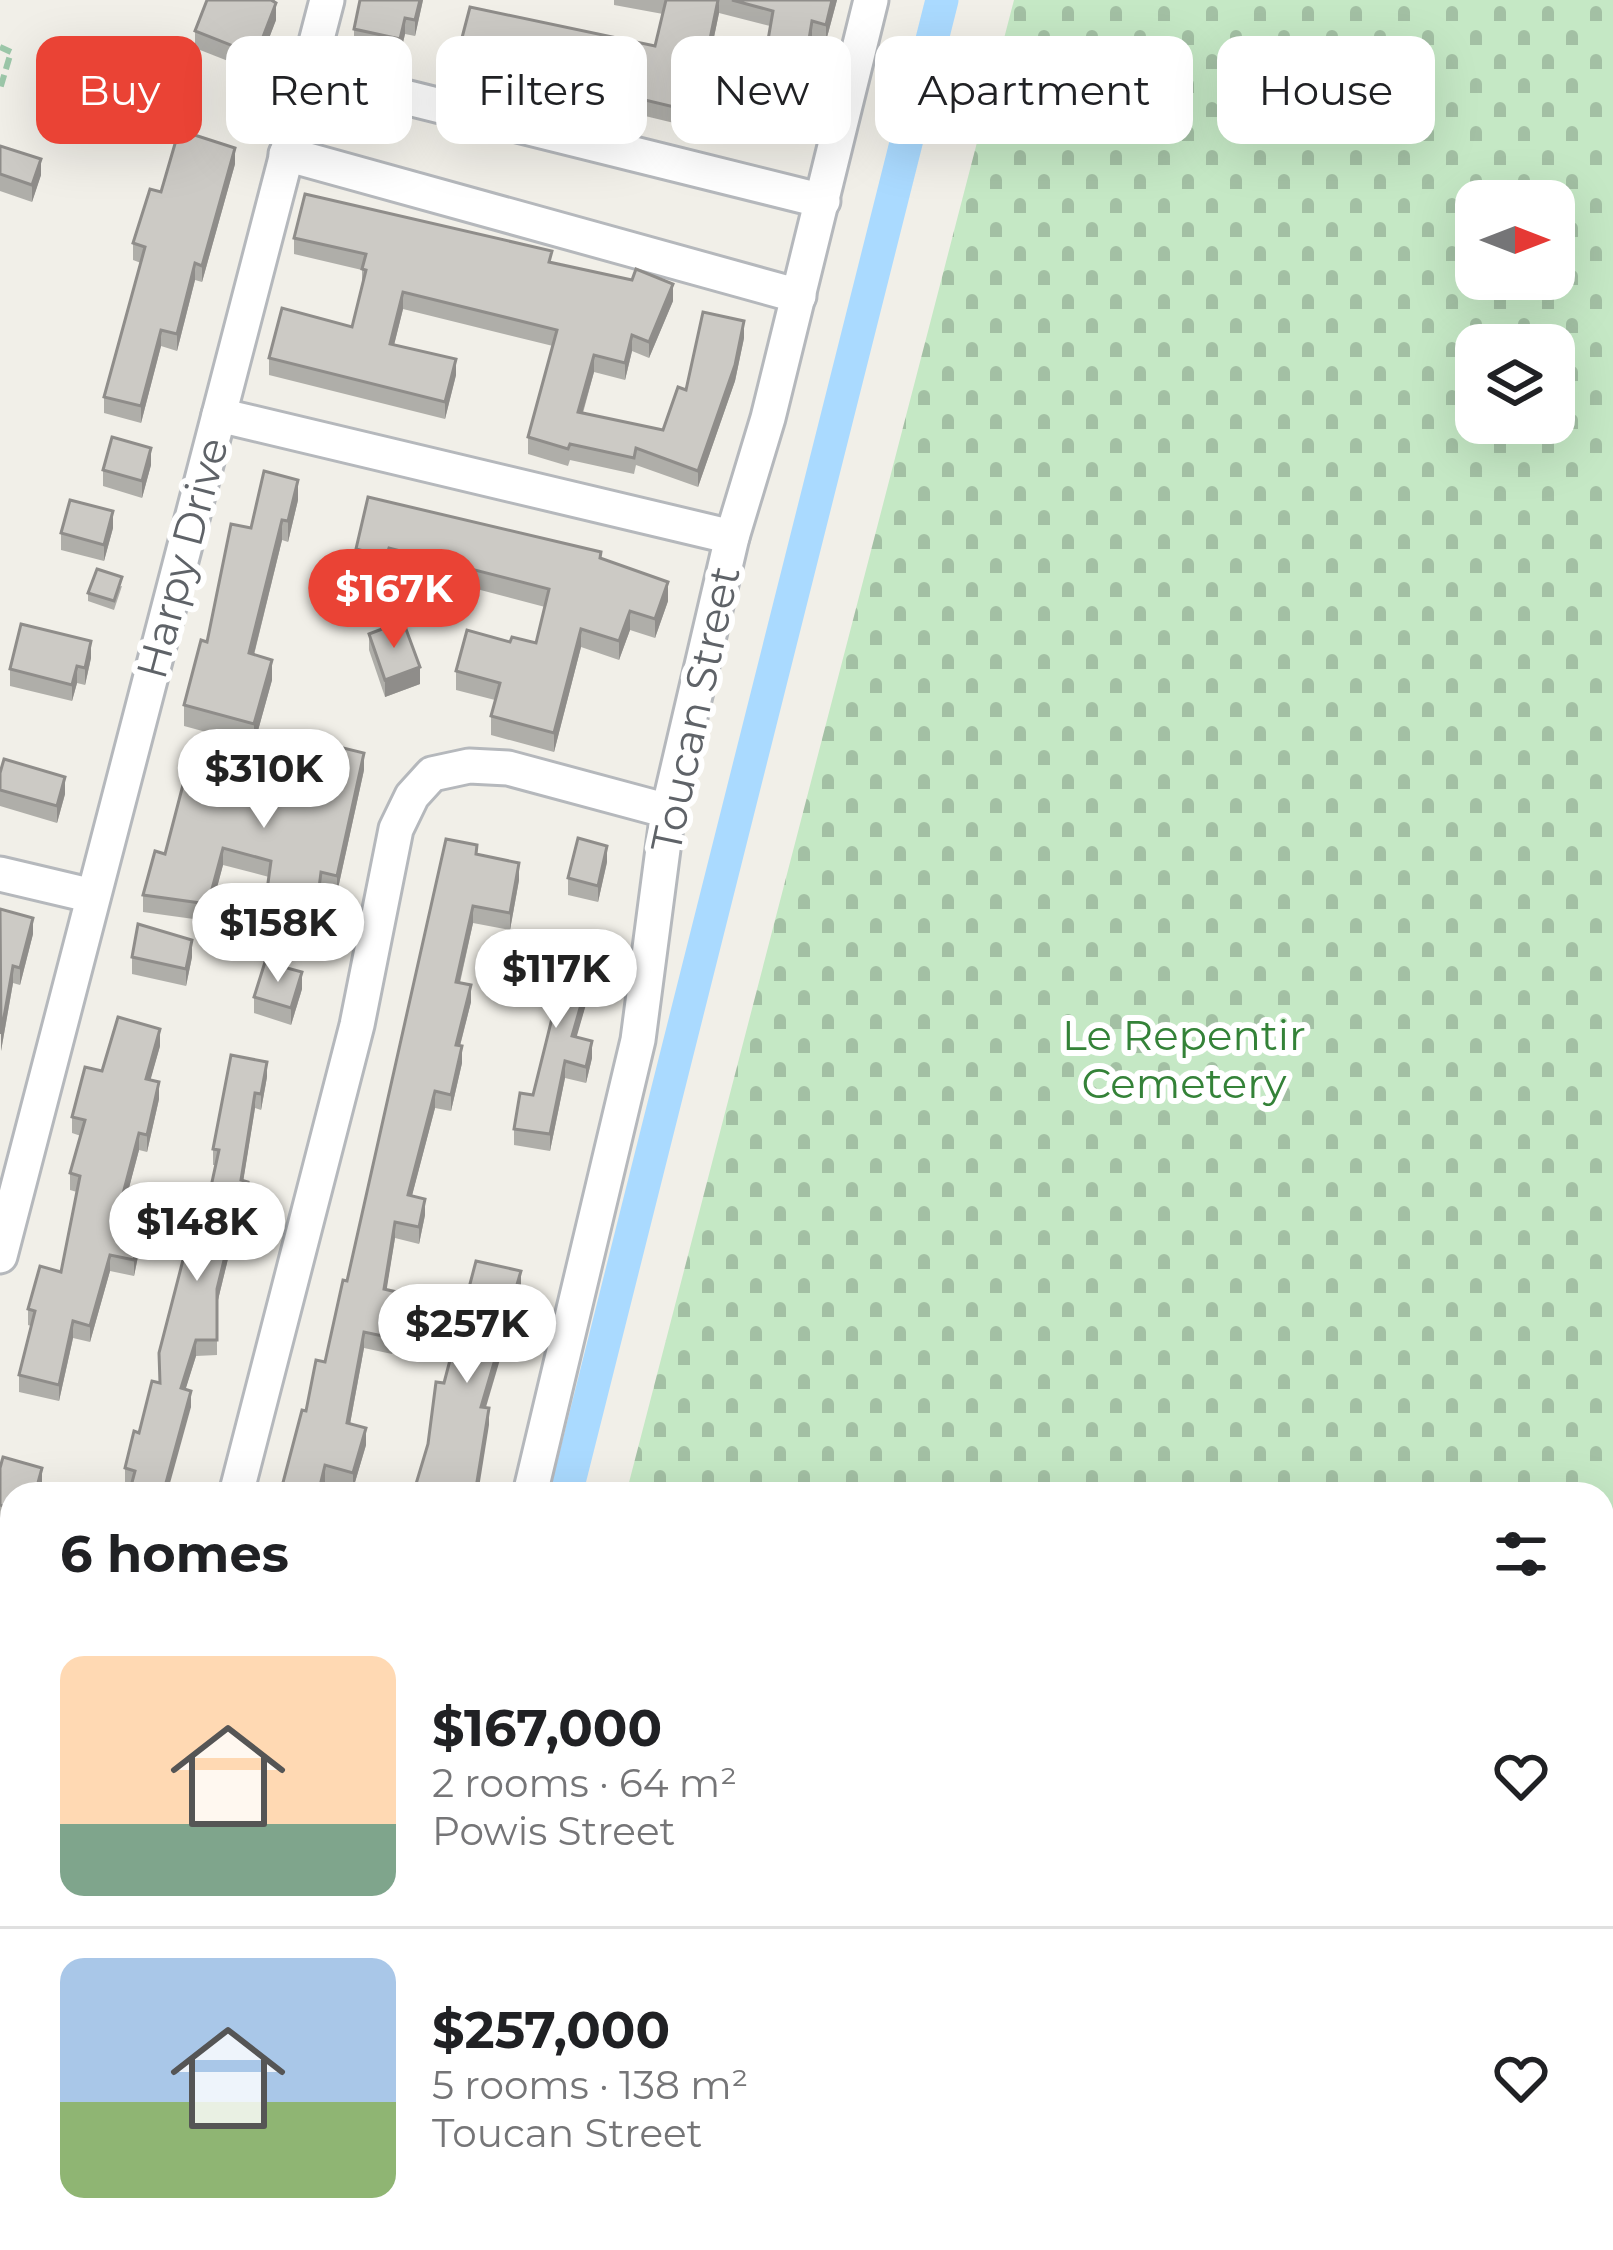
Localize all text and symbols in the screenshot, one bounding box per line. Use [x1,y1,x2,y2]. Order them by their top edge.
chip: Buy [36,36,202,144]
chip: Rent [226,36,412,144]
chip: Filters [436,36,647,144]
chip: New [671,36,851,144]
chip: Apartment [875,36,1193,144]
chip: House [1217,36,1435,144]
north arrow [1455,180,1575,300]
map controls [1455,180,1575,444]
button: layers [1455,324,1575,444]
street label: Harpy Drive [125,432,239,684]
pin: $167K [310,549,478,651]
street label: Toucan Street [639,561,751,857]
text: $167K [335,564,453,612]
pin: $310K [180,729,348,831]
text: $310K [205,744,323,792]
pin: $158K [194,883,362,985]
text: $158K [219,898,337,946]
pin: $117K [472,929,640,1031]
text: $117K [502,944,610,992]
park label: Le Repentir Cemetery [1062,1009,1306,1109]
pin: $148K [113,1182,281,1284]
text: $148K [136,1197,258,1245]
pin: $257K [383,1284,551,1386]
text: $257K [405,1299,529,1347]
icon: filters [1488,1521,1554,1587]
text: 6 homes [60,1523,289,1585]
text: $167,000 [432,1697,662,1759]
icon: home [156,1704,300,1848]
icon: heart [1488,1743,1554,1809]
text: 2 rooms · 64 m² [432,1759,737,1807]
text: Powis Street [432,1807,675,1855]
text: $257,000 [432,1999,670,2061]
icon: home [156,2006,300,2150]
icon: heart [1488,2045,1554,2111]
text: 5 rooms · 138 m² [432,2061,748,2109]
text: Toucan Street [432,2109,702,2157]

